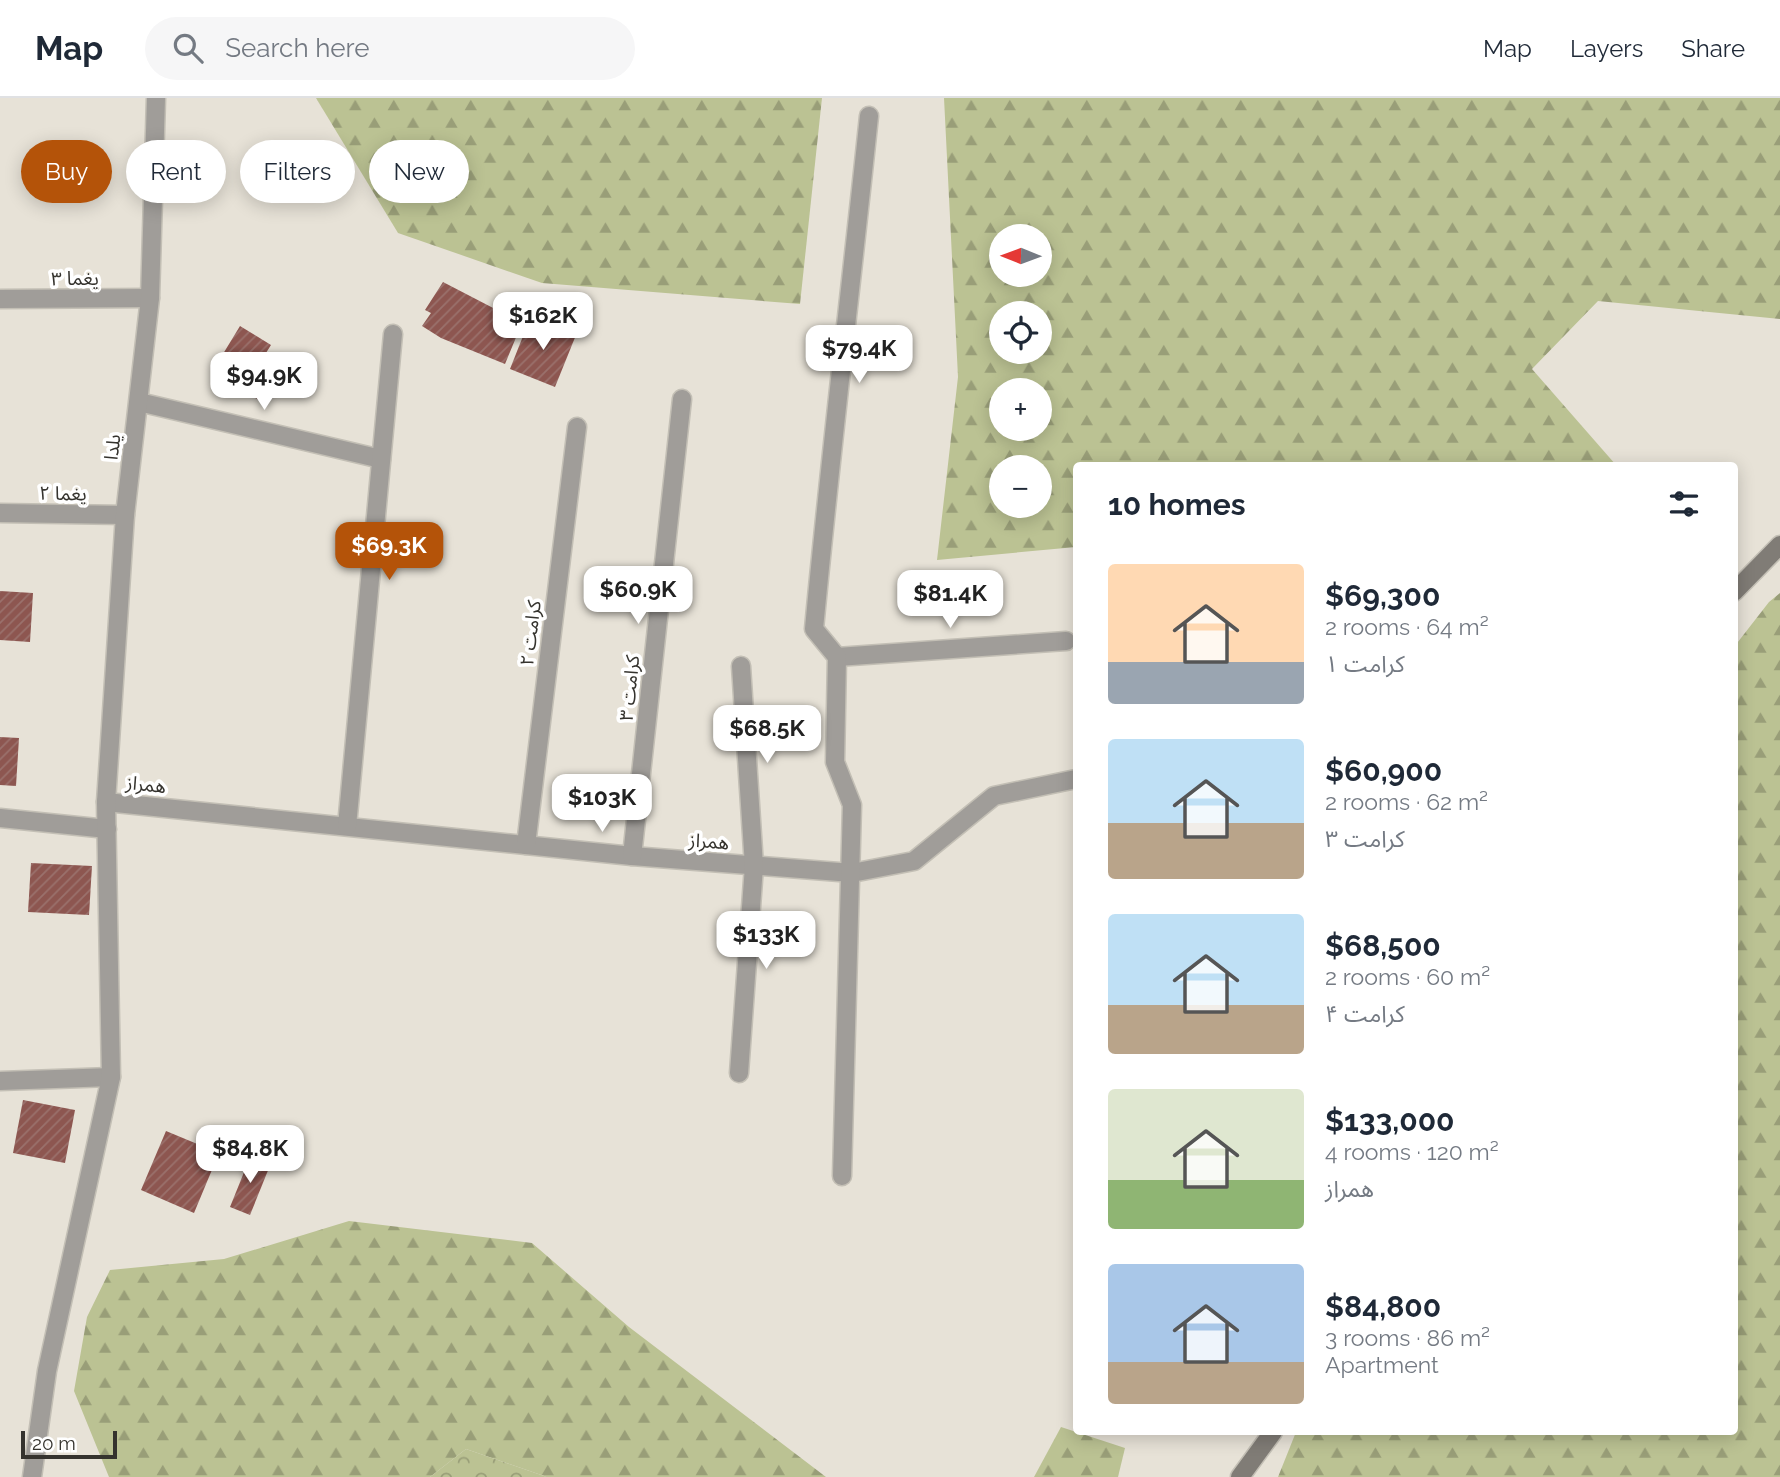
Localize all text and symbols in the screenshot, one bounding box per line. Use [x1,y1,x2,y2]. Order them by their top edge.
search box [145,17,635,80]
text: Map [35,29,103,68]
icon: search [169,29,207,67]
text: Search here [225,33,370,63]
text: Map [1483,34,1532,63]
text: Layers [1570,34,1643,63]
text: Share [1681,34,1745,63]
chip: Buy [21,140,112,203]
chip: Rent [126,140,226,203]
chip: Filters [240,140,355,203]
chip: New [369,140,469,203]
north arrow [989,224,1052,287]
map controls [989,224,1052,518]
street label: یغما ۳ [51,267,99,289]
pin: $162K [494,292,592,352]
text: $162K [509,301,577,328]
button: locate [989,301,1052,364]
pin: $79.4K [802,326,916,385]
text: $79.4K [822,334,896,361]
pin: $94.9K [207,352,321,412]
text: $94.9K [226,361,302,388]
button: + [989,378,1052,441]
street label: یلدا [99,433,125,461]
button: − [989,455,1052,518]
street label: یغما ۲ [39,482,87,505]
icon: filters [1665,485,1703,523]
text: 10 homes [1108,487,1245,522]
pin: $69.3K [332,522,446,582]
text: $69.3K [351,531,427,558]
pin: $60.9K [581,566,695,626]
pin: $81.4K [893,570,1007,630]
text: $60.9K [600,575,676,602]
text: $69,300 [1325,578,1440,613]
text: $81.4K [913,579,987,606]
icon: home [1164,592,1248,676]
street label: کرامت ۲ [515,598,546,667]
text: 2 rooms · 64 m² [1325,613,1489,640]
text: کرامت ۱ [1325,650,1405,677]
street label: کرامت ۳ [615,653,644,722]
pin: $68.5K [710,706,824,765]
text: $68.5K [729,714,805,741]
text: $60,900 [1325,753,1442,788]
icon: home [1164,767,1248,851]
street label: همراز [124,771,167,798]
pin: $103K [553,774,651,834]
text: $103K [568,783,636,810]
text: 2 rooms · 62 m² [1325,788,1488,815]
text: کرامت ۳ [1325,825,1405,852]
street label: همراز [687,829,730,854]
pin: $133K [717,912,815,971]
text: $133K [733,920,800,947]
text: $68,500 [1325,928,1441,963]
icon: home [1164,942,1248,1026]
text: 2 rooms · 60 m² [1325,963,1490,990]
text: کرامت ۴ [1325,1000,1405,1027]
text: $133,000 [1325,1103,1455,1138]
icon: home [1164,1117,1248,1201]
pin: $84.8K [193,1126,307,1185]
text: $84.8K [212,1134,288,1161]
text: 4 rooms · 120 m² [1325,1138,1499,1165]
text: همراز [1325,1175,1374,1202]
text: $84,800 [1325,1289,1441,1324]
icon: home [1164,1292,1248,1376]
text: 3 rooms · 86 m² [1325,1324,1490,1351]
text: Apartment [1325,1351,1439,1378]
scale bar [21,1428,117,1460]
text: 20 m [32,1432,76,1454]

